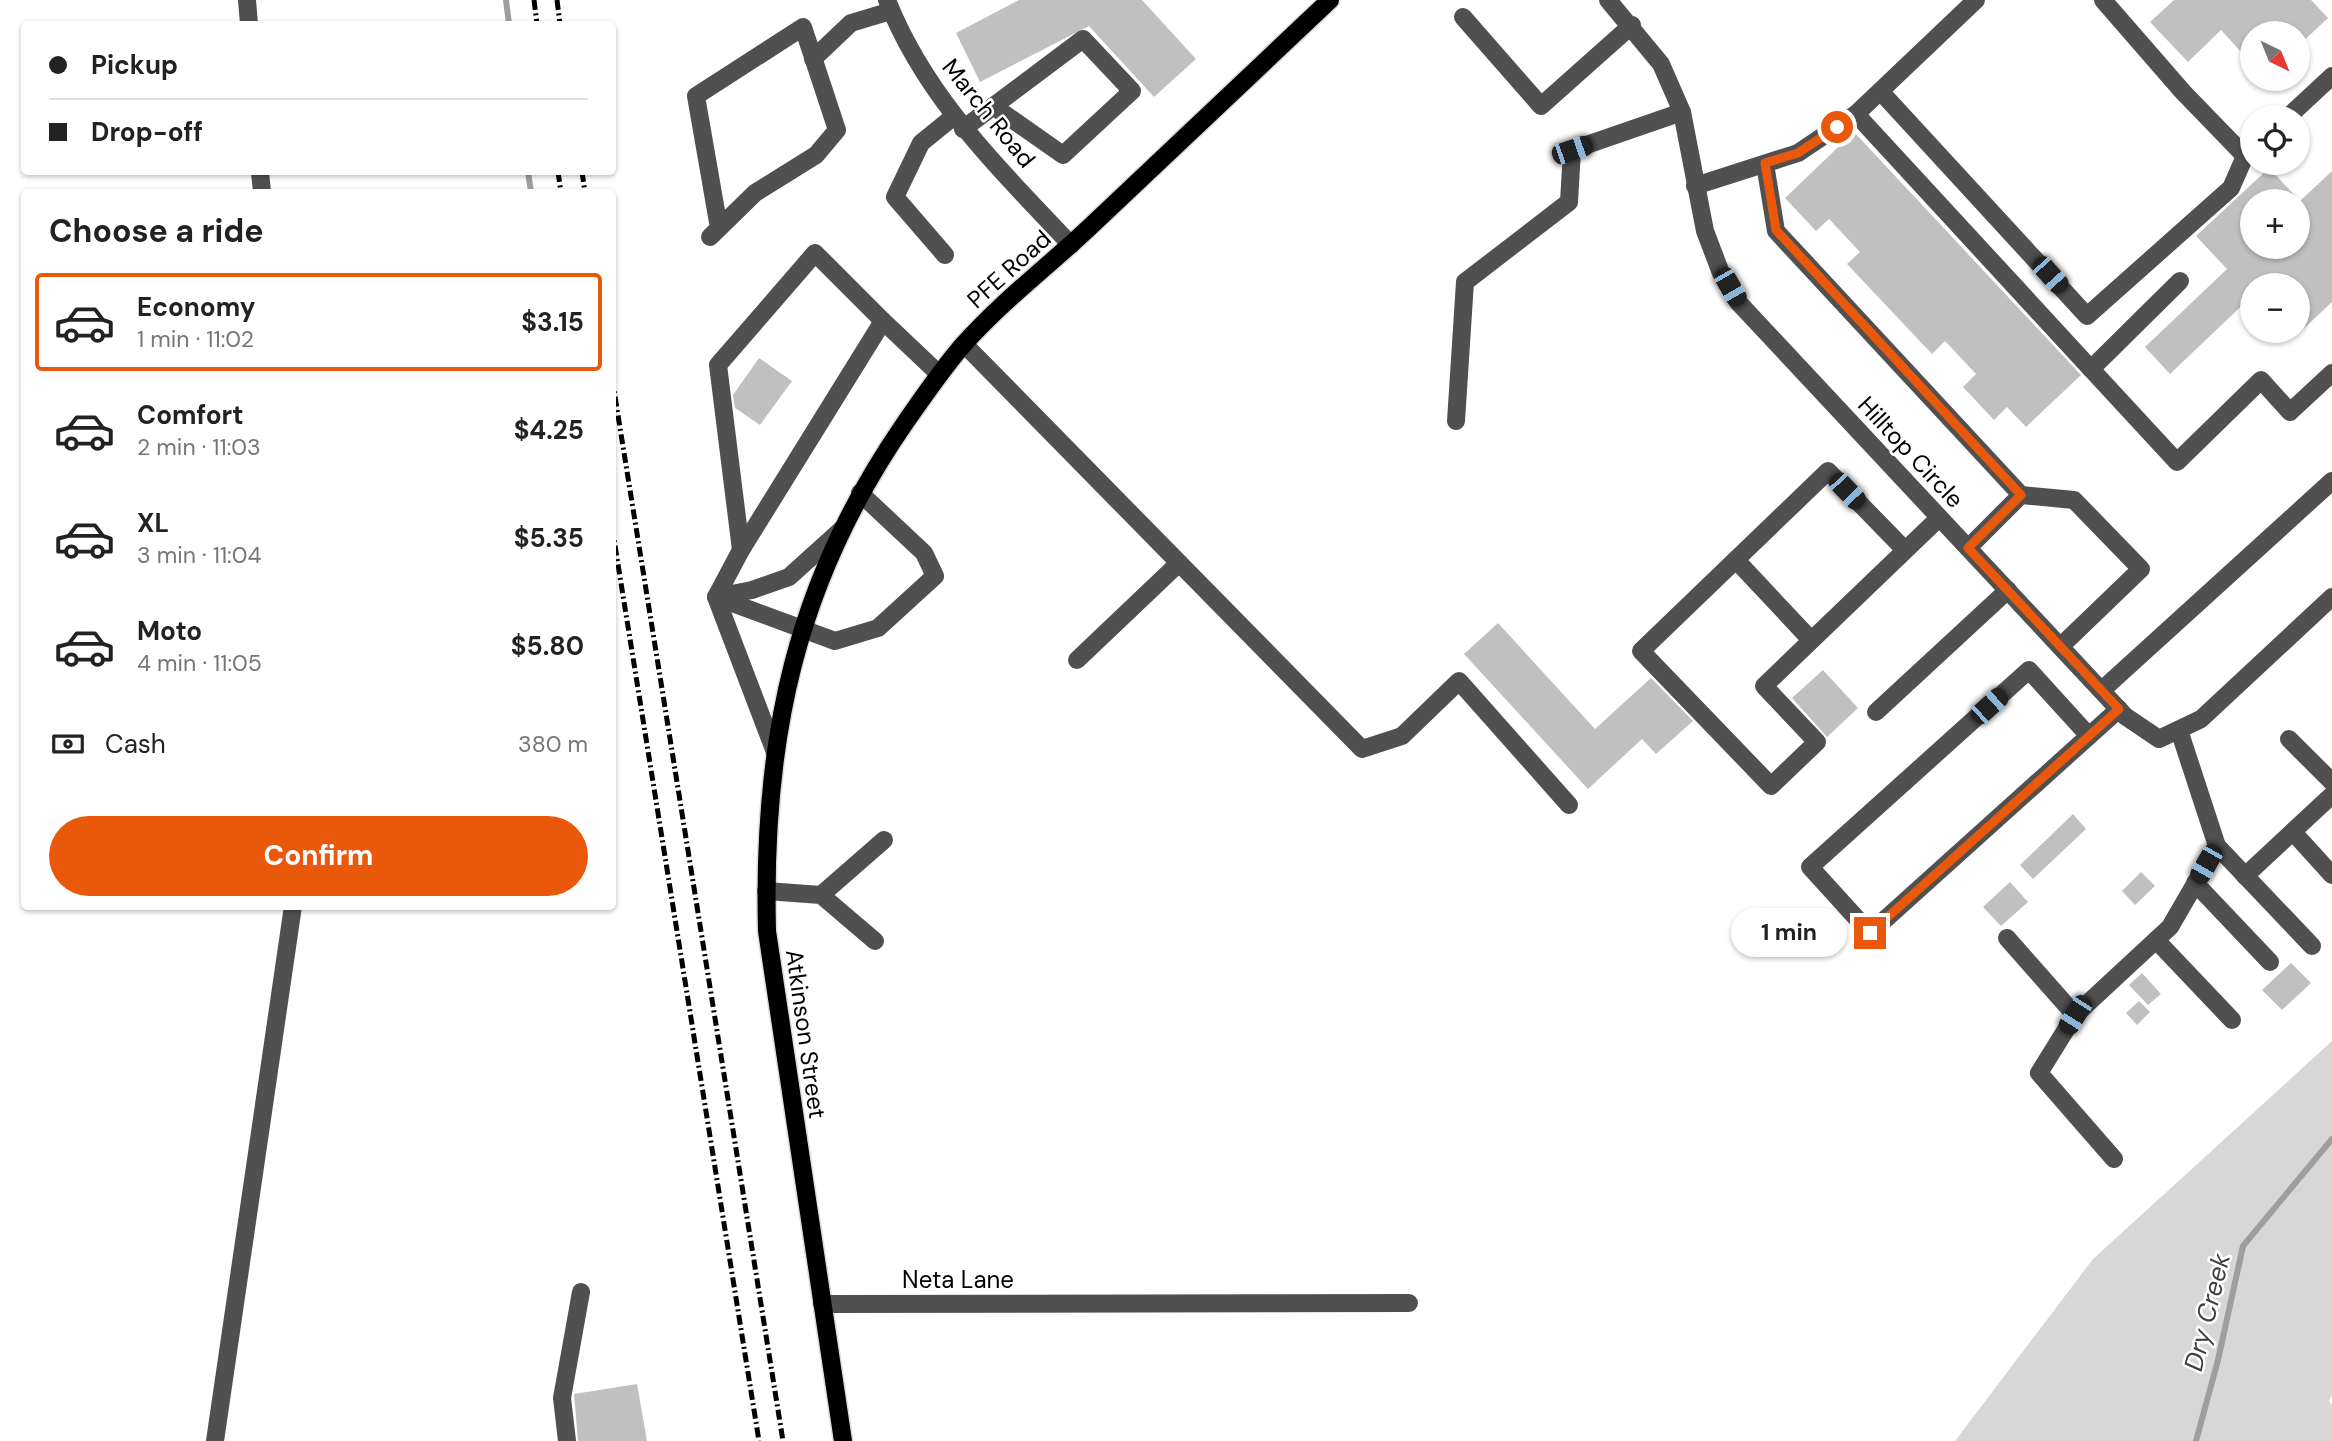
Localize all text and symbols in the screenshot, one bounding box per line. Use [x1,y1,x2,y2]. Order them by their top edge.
north arrow [2240,21,2310,91]
map controls [2240,21,2310,343]
text: Pickup [91,48,178,82]
street label: March Road [936,52,1042,174]
button: locate [2240,105,2310,175]
route start [1821,111,1853,143]
text: Drop-off [91,115,203,149]
car [1549,133,1596,167]
button: + [2240,189,2310,259]
text: Choose a ride [49,210,264,252]
street label: PFE Road [961,223,1057,315]
car [2029,252,2072,298]
car [1711,264,1750,310]
button: − [2240,273,2310,343]
text: Economy [137,290,255,324]
icon: car [53,291,116,354]
text: $3.15 [521,305,584,339]
text: 1 min · 11:02 [137,324,254,354]
street label: Hilltop Circle [1851,390,1971,514]
text: Comfort [137,398,243,432]
icon: car [53,399,116,462]
text: $4.25 [514,413,584,447]
text: 2 min · 11:03 [137,432,261,462]
car [1825,469,1870,513]
text: XL [137,506,169,540]
icon: car [53,507,116,570]
text: $5.35 [514,521,584,555]
text: 3 min · 11:04 [137,540,261,570]
text: Moto [137,614,202,648]
icon: car [53,615,116,678]
text: $5.80 [511,629,584,663]
text: 4 min · 11:05 [137,648,262,678]
car [1967,684,2012,728]
icon: cash [49,725,87,763]
text: Cash [105,727,166,761]
text: 380 m [518,729,588,759]
button: Confirm [49,816,588,896]
car [2187,841,2226,887]
callout: 1 min [1730,908,1846,958]
text: 1 min [1761,917,1817,947]
route end [1854,917,1886,949]
street label: Atkinson Street [779,947,833,1121]
car [2055,992,2096,1038]
water label: Dry Creek [2176,1249,2238,1375]
street label: Neta Lane [902,1264,1014,1295]

